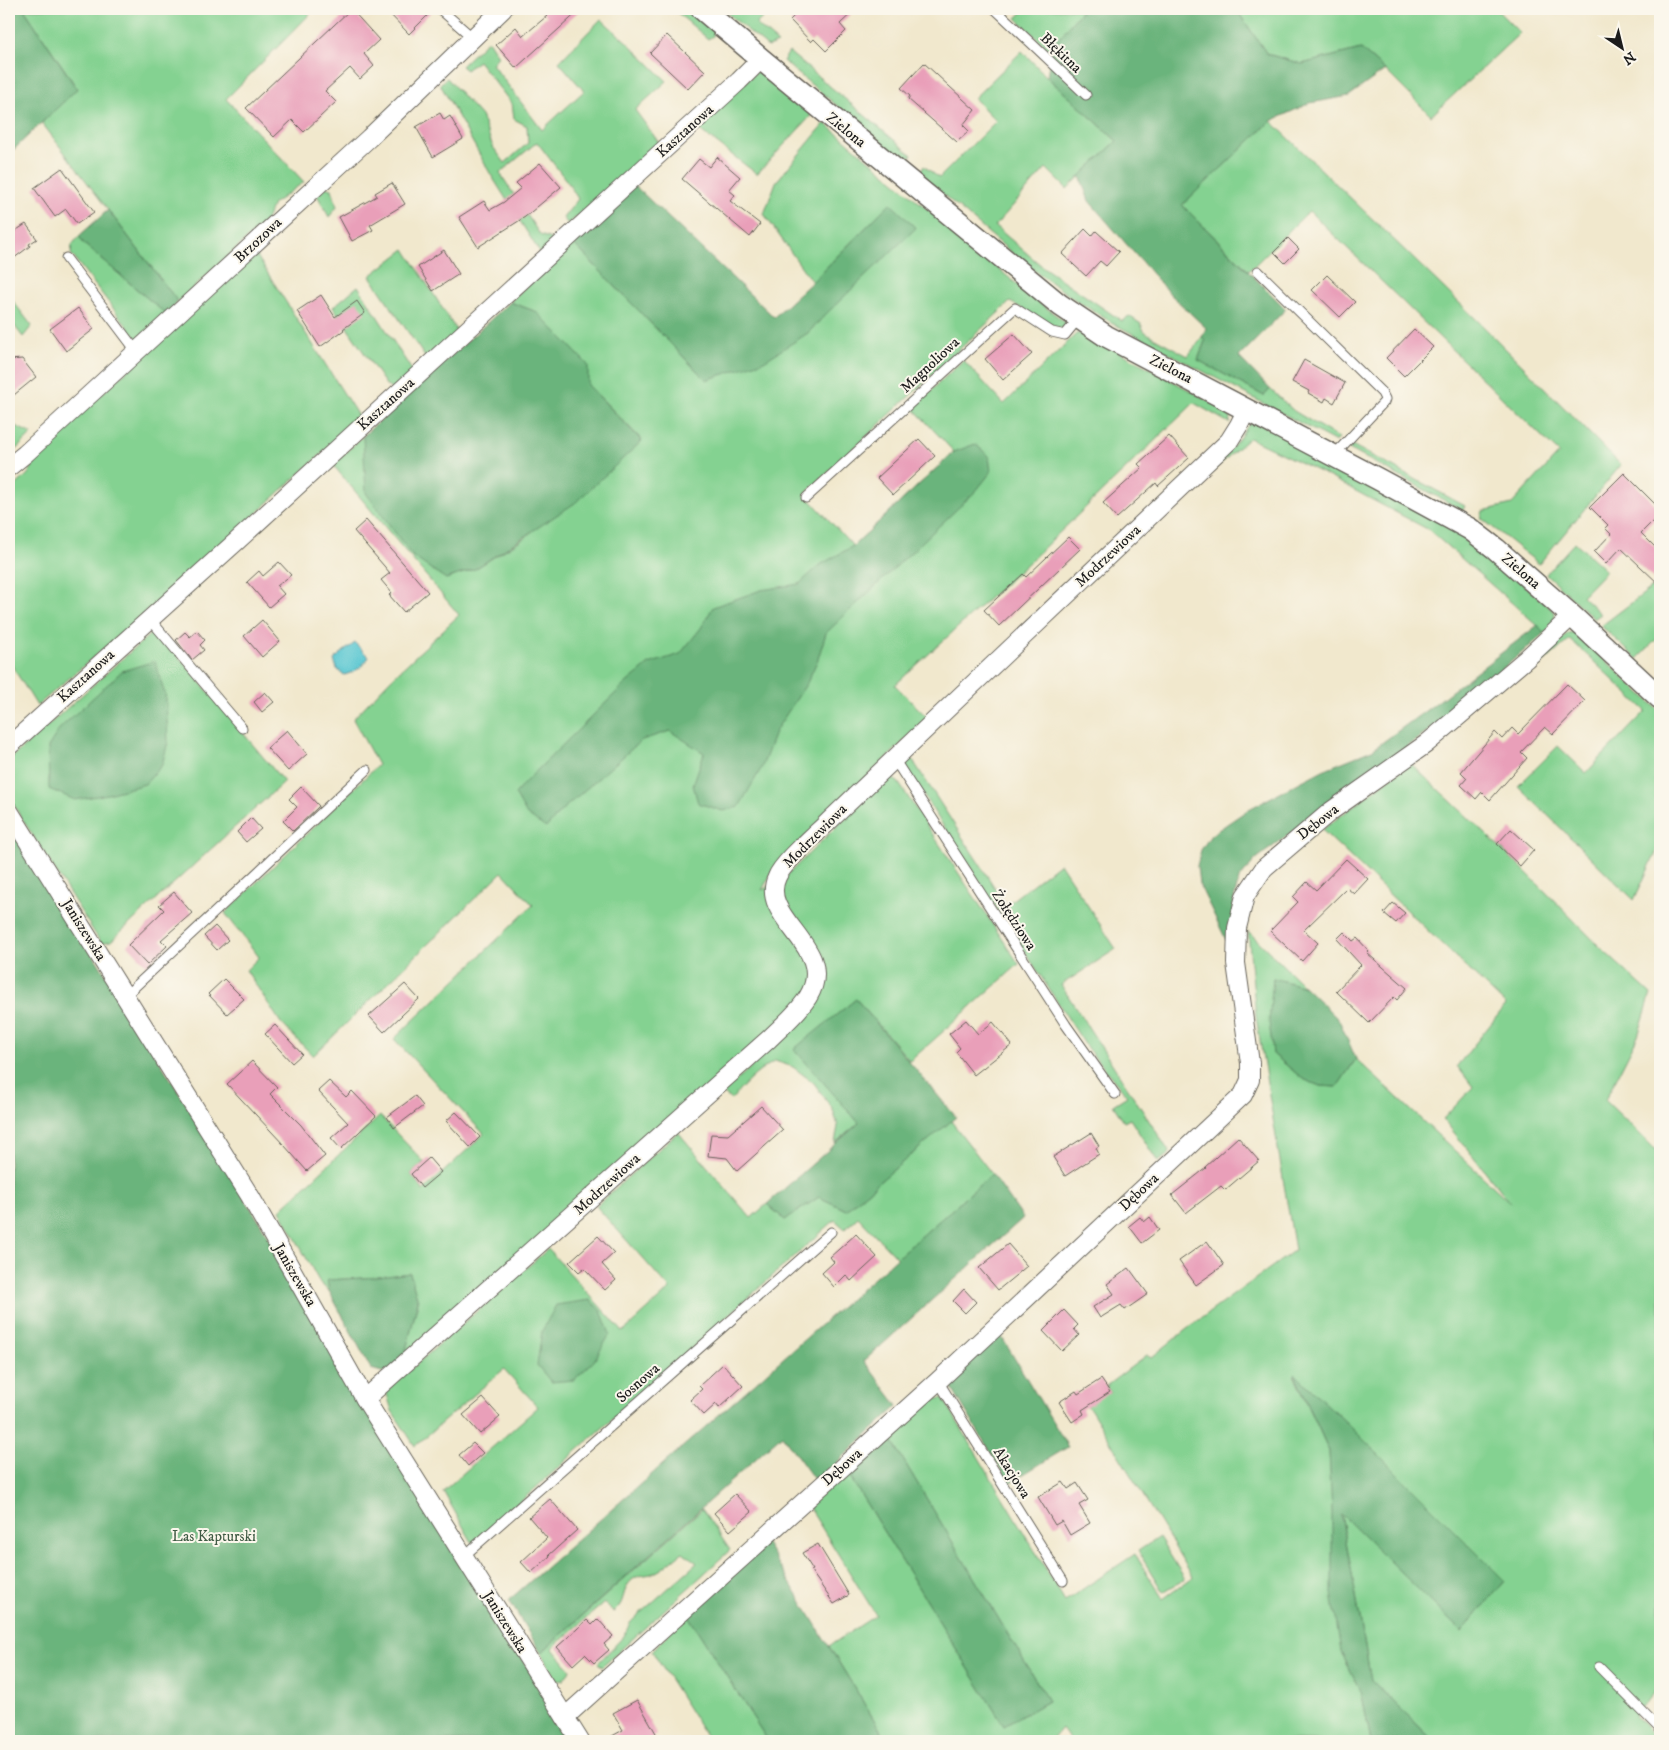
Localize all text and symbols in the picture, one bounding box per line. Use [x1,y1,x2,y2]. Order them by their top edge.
north arrow [1596,22,1646,72]
street label: Błękitna [1036,29,1086,78]
text: N [1619,47,1639,69]
street label: Kasztanowa [652,100,718,162]
street label: Zielona [822,108,870,152]
street label: Brzozowa [230,213,286,267]
street label: Magnoliowa [896,332,964,397]
street label: Zielona [1146,350,1196,388]
street label: Kasztanowa [353,373,419,435]
street label: Modrzewiowa [1071,520,1145,591]
street label: Zielona [1498,549,1545,594]
street label: Kasztanowa [53,645,119,707]
street label: Modrzewiowa [779,799,852,872]
street label: Dębowa [1293,799,1343,844]
street label: Żołędziowa [987,886,1041,954]
street label: Janiszewska [56,894,111,965]
street label: Modrzewiowa [570,1149,645,1219]
street label: Dębowa [1115,1168,1163,1215]
street label: Janiszewska [268,1238,321,1311]
street label: Sosnowa [612,1359,664,1407]
street label: Dębowa [818,1444,867,1490]
street label: Akacjowa [989,1444,1035,1503]
park label: Las Kapturski [172,1527,256,1546]
street label: Janiszewska [477,1586,532,1657]

